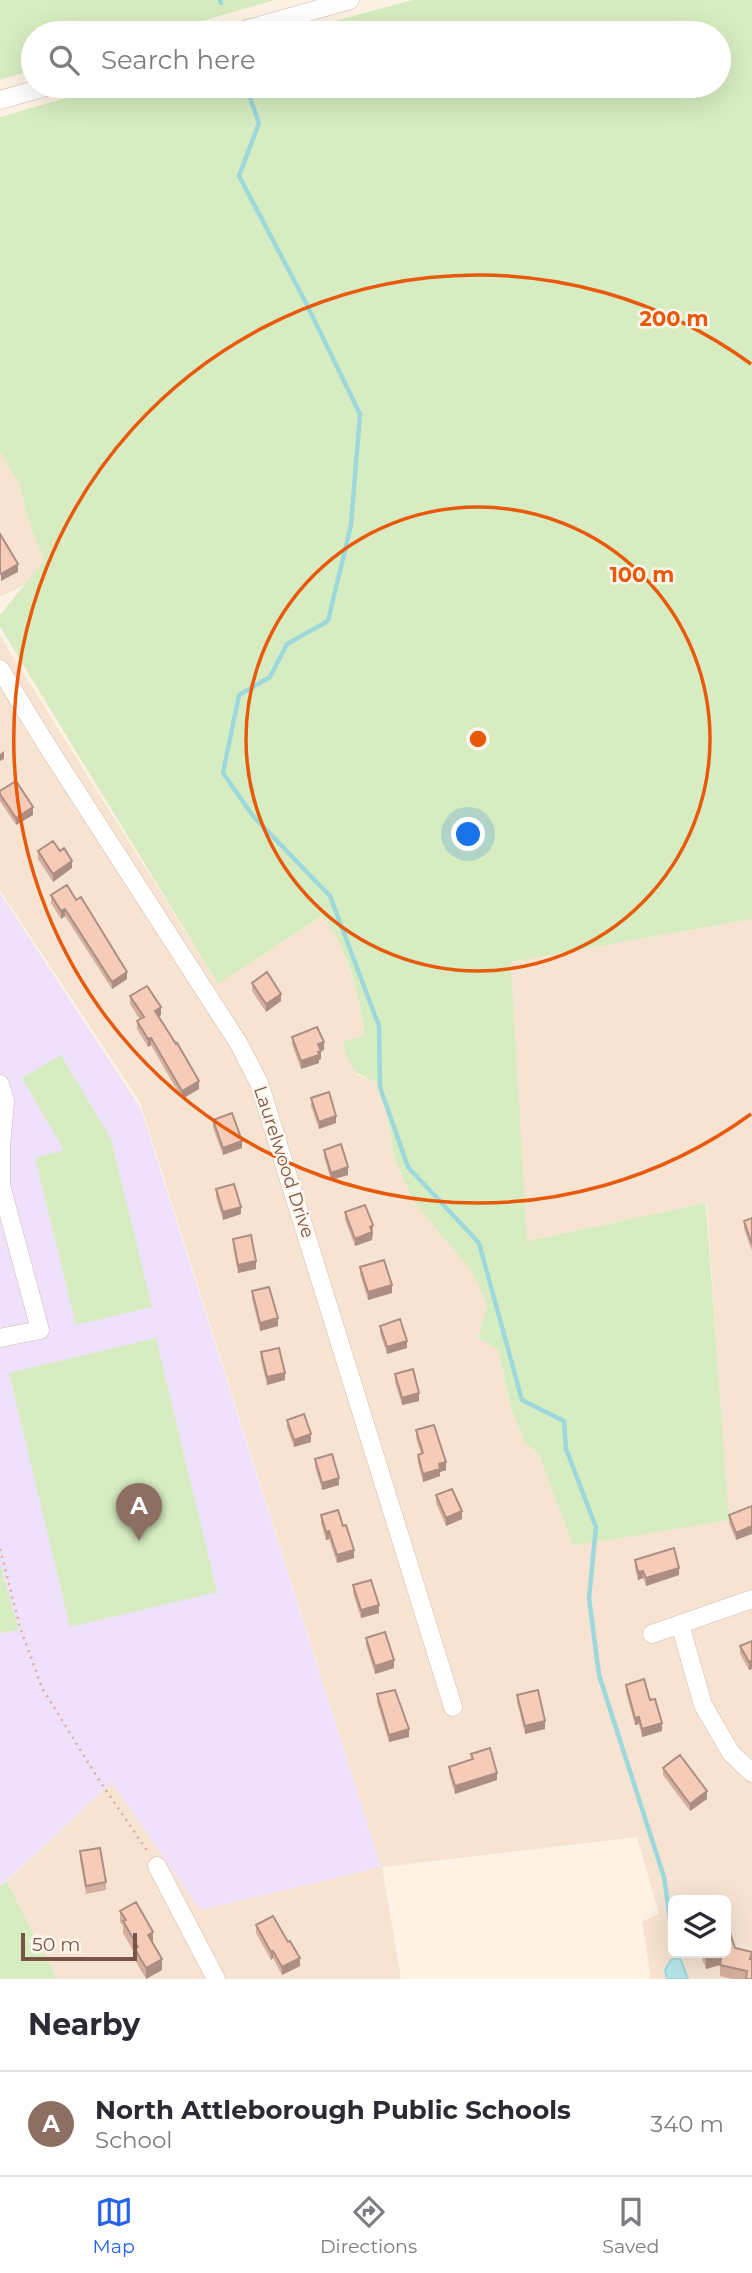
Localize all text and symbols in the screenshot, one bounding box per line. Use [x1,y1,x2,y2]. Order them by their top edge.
search box [21,21,731,98]
icon: search [45,41,83,79]
text: Search here [101,44,256,76]
text: 200 m [640,306,708,331]
text: 100 m [610,562,674,587]
centre of rings [466,727,490,751]
your location [451,817,485,851]
street label: Laurelwood Drive [249,1083,319,1241]
pin: A [116,1483,162,1541]
map controls [668,1895,731,1958]
button: layers [668,1895,731,1958]
scale bar [21,1930,136,1962]
text: 50 m [32,1933,80,1956]
text: Nearby [28,2006,140,2043]
text: North Attleborough Public Schools [95,2094,571,2126]
text: A [42,2110,60,2138]
text: 340 m [650,2110,724,2138]
text: School [95,2126,173,2154]
tab: Map [93,2193,135,2258]
tab: Directions [320,2193,417,2258]
tab: Saved [602,2193,659,2258]

